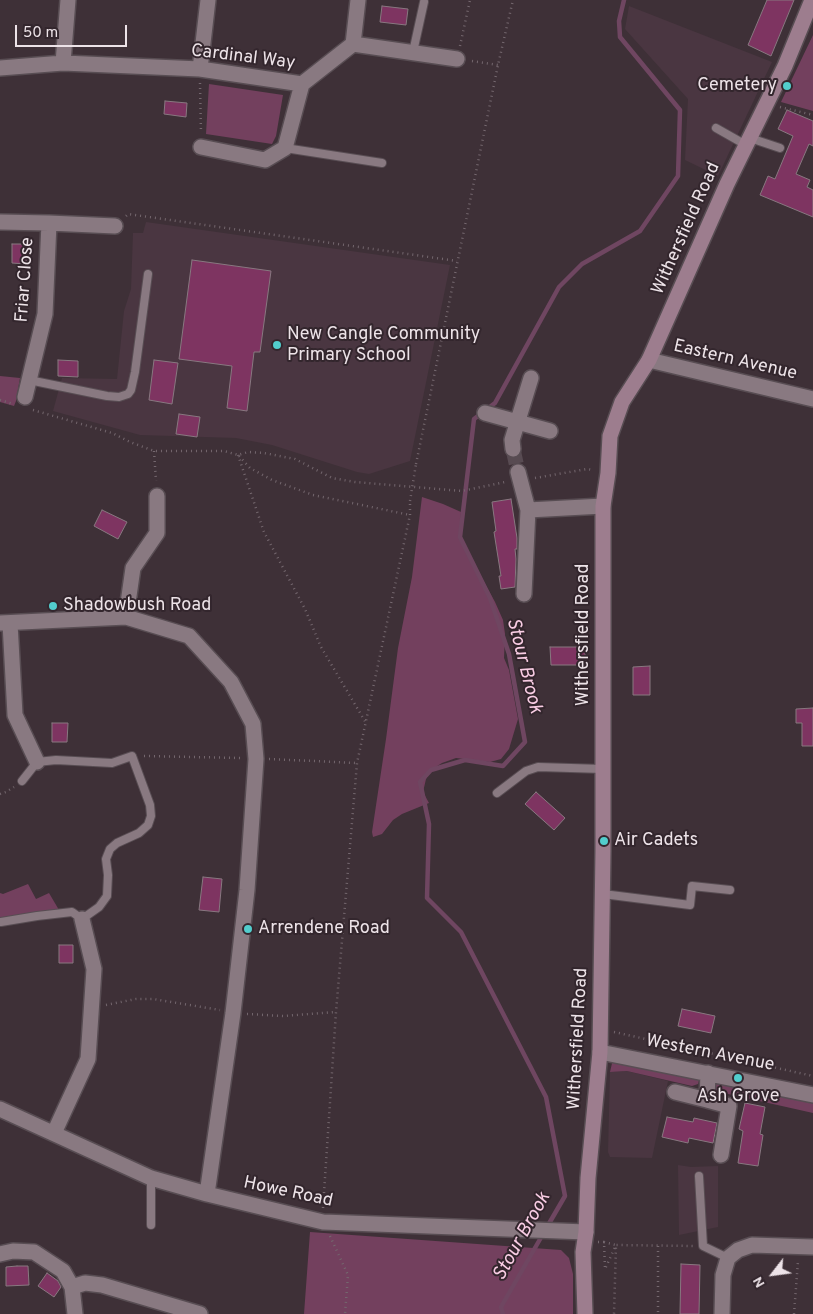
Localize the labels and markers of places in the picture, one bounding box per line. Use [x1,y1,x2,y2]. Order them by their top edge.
place label: Cemetery [697,75,777,97]
marker: Cemetery [781,80,793,92]
place label: New Cangle Community Primary School [287,324,480,366]
marker: New Cangle Community Primary School [271,339,283,351]
place label: Shadowbush Road [63,595,211,617]
marker: Shadowbush Road [47,600,59,612]
place label: Air Cadets [614,830,698,852]
marker: Air Cadets [598,835,610,847]
place label: Arrendene Road [258,918,390,940]
marker: Arrendene Road [242,923,254,935]
marker: Ash Grove [732,1072,744,1084]
place label: Ash Grove [697,1086,779,1108]

